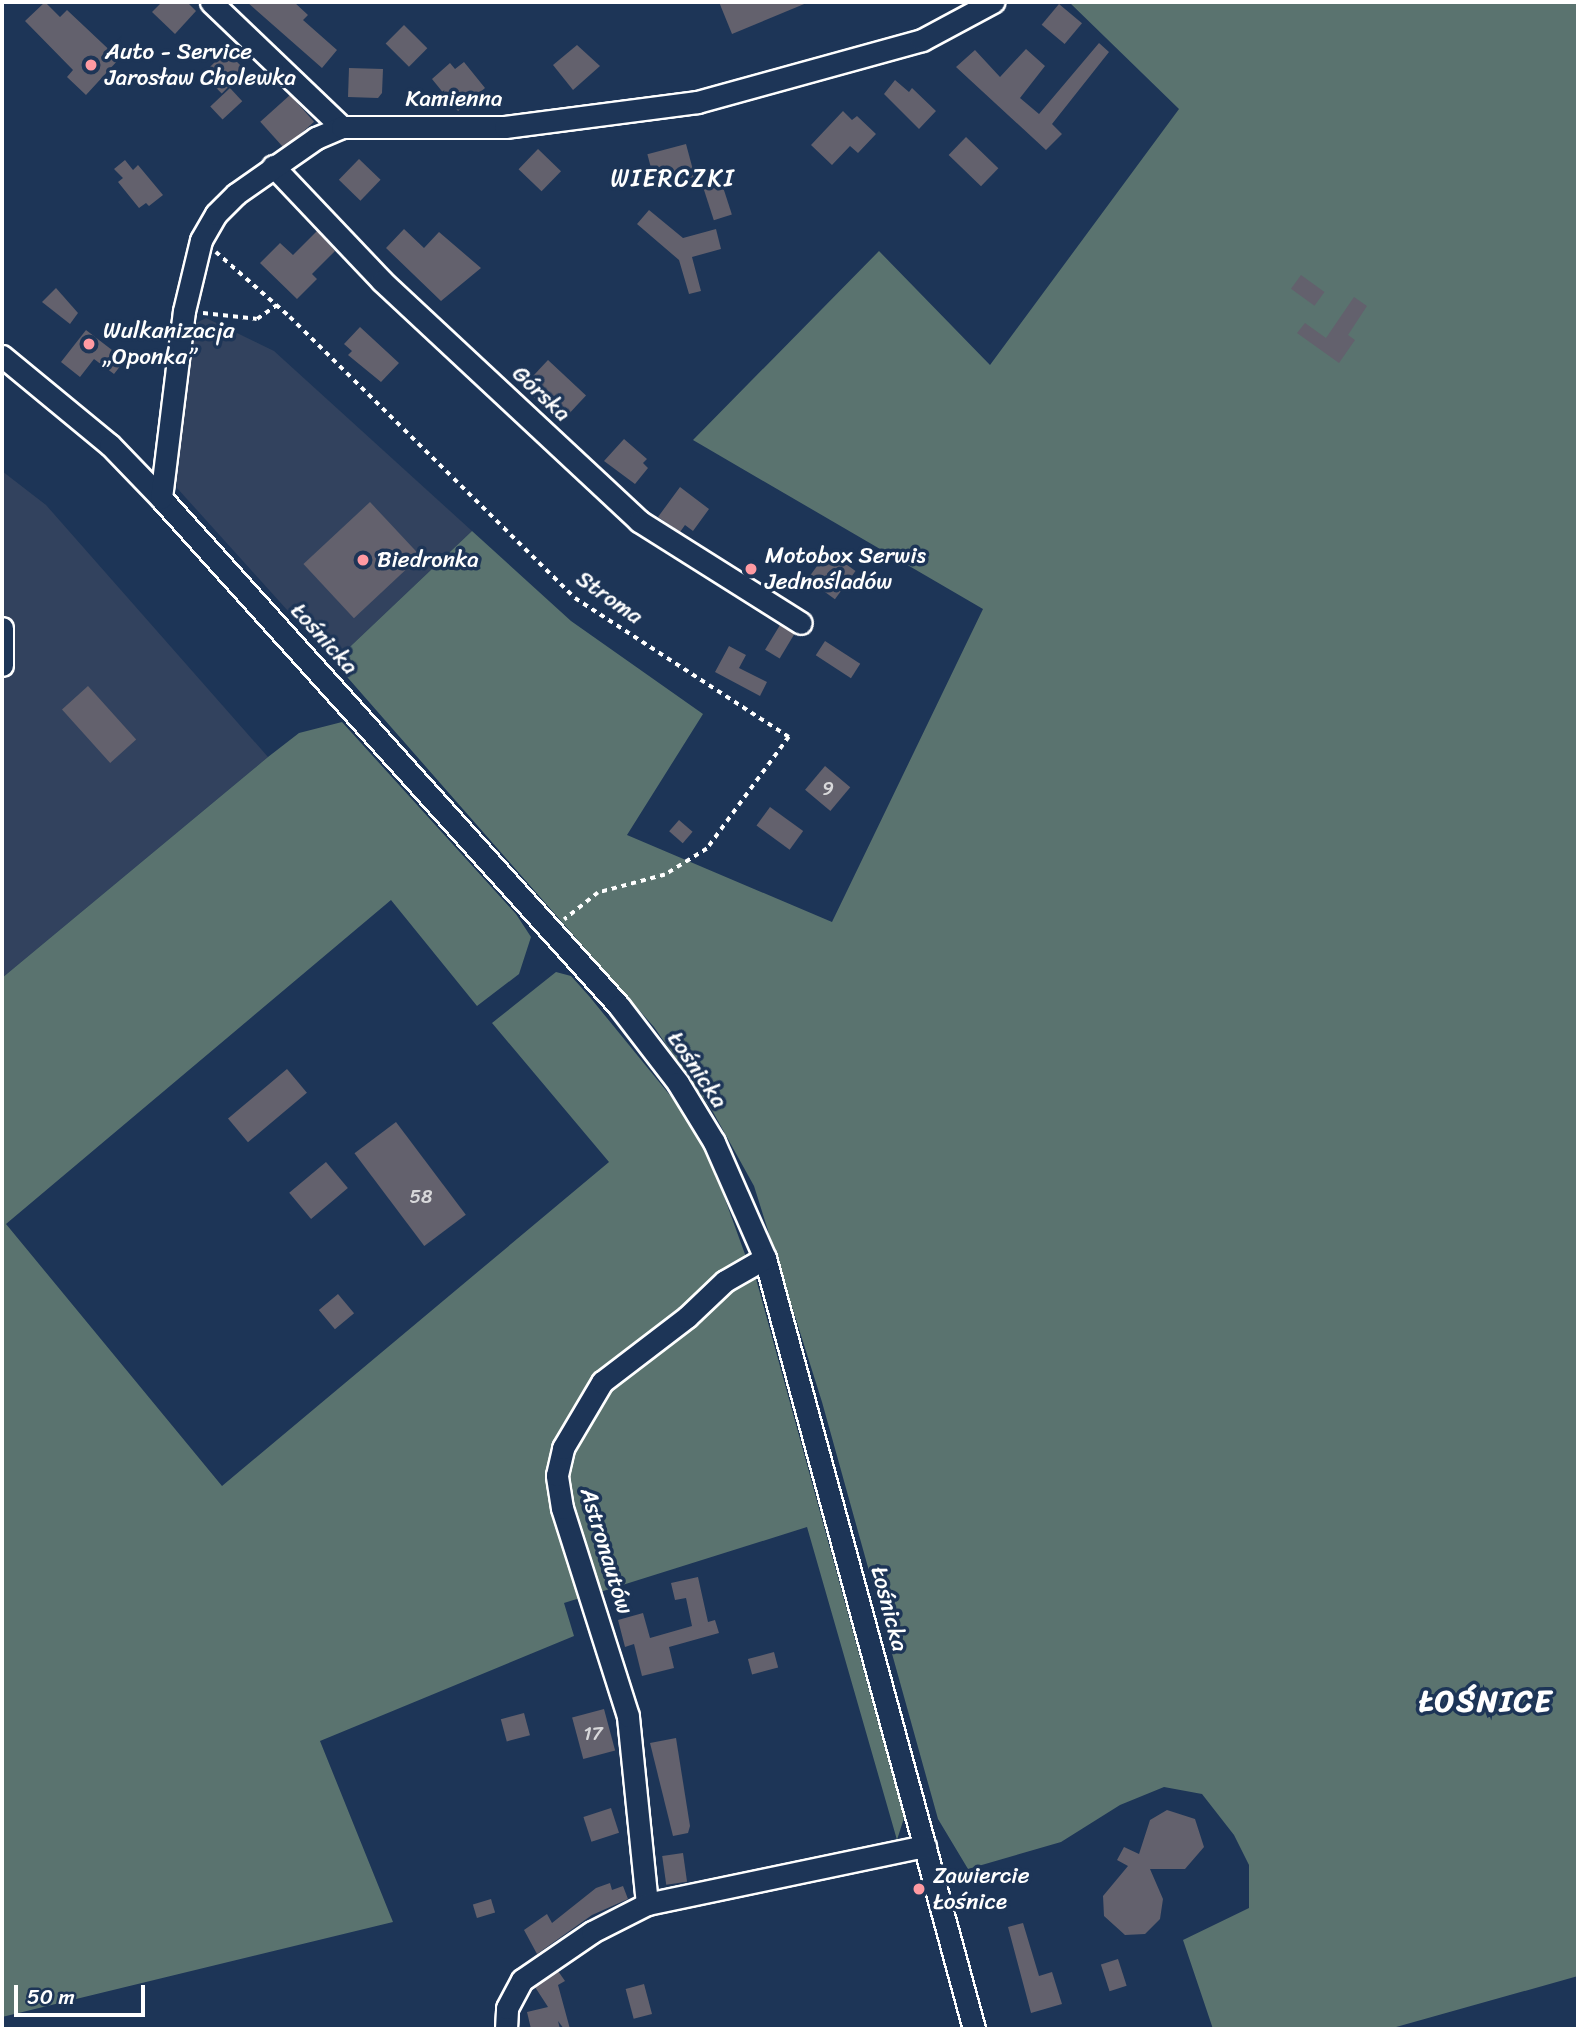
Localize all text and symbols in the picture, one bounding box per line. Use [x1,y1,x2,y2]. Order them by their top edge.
place label: Auto - Service Jarosław Cholewka [105,38,296,92]
marker: Auto - Service Jarosław Cholewka [83,57,99,73]
street label: Kamienna [405,85,503,113]
district label: WIERCZKI [613,165,733,193]
place label: Wulkanizacja „Oponka” [103,317,234,371]
marker: Wulkanizacja „Oponka” [81,336,97,352]
street label: Górska [506,360,576,428]
place label: Motobox Serwis Jednośladów [765,542,926,596]
place label: Biedronka [377,546,479,574]
marker: Biedronka [355,552,371,568]
marker: Motobox Serwis Jednośladów [743,561,759,577]
street label: Stroma [570,565,648,631]
street label: Łośnicka [285,597,363,681]
house number: 9 [822,778,834,800]
street label: Łośnicka [661,1026,733,1114]
house number: 58 [409,1186,433,1208]
street label: Astronautów [574,1484,638,1618]
street label: Łośnicka [864,1563,914,1655]
district label: ŁOŚNICE [1421,1683,1551,1719]
house number: 17 [584,1723,602,1745]
place label: Zawiercie Łośnice [933,1862,1029,1916]
marker: Zawiercie Łośnice [911,1881,927,1897]
scale bar [18,1972,149,2016]
text: 50 m [27,1978,75,2016]

